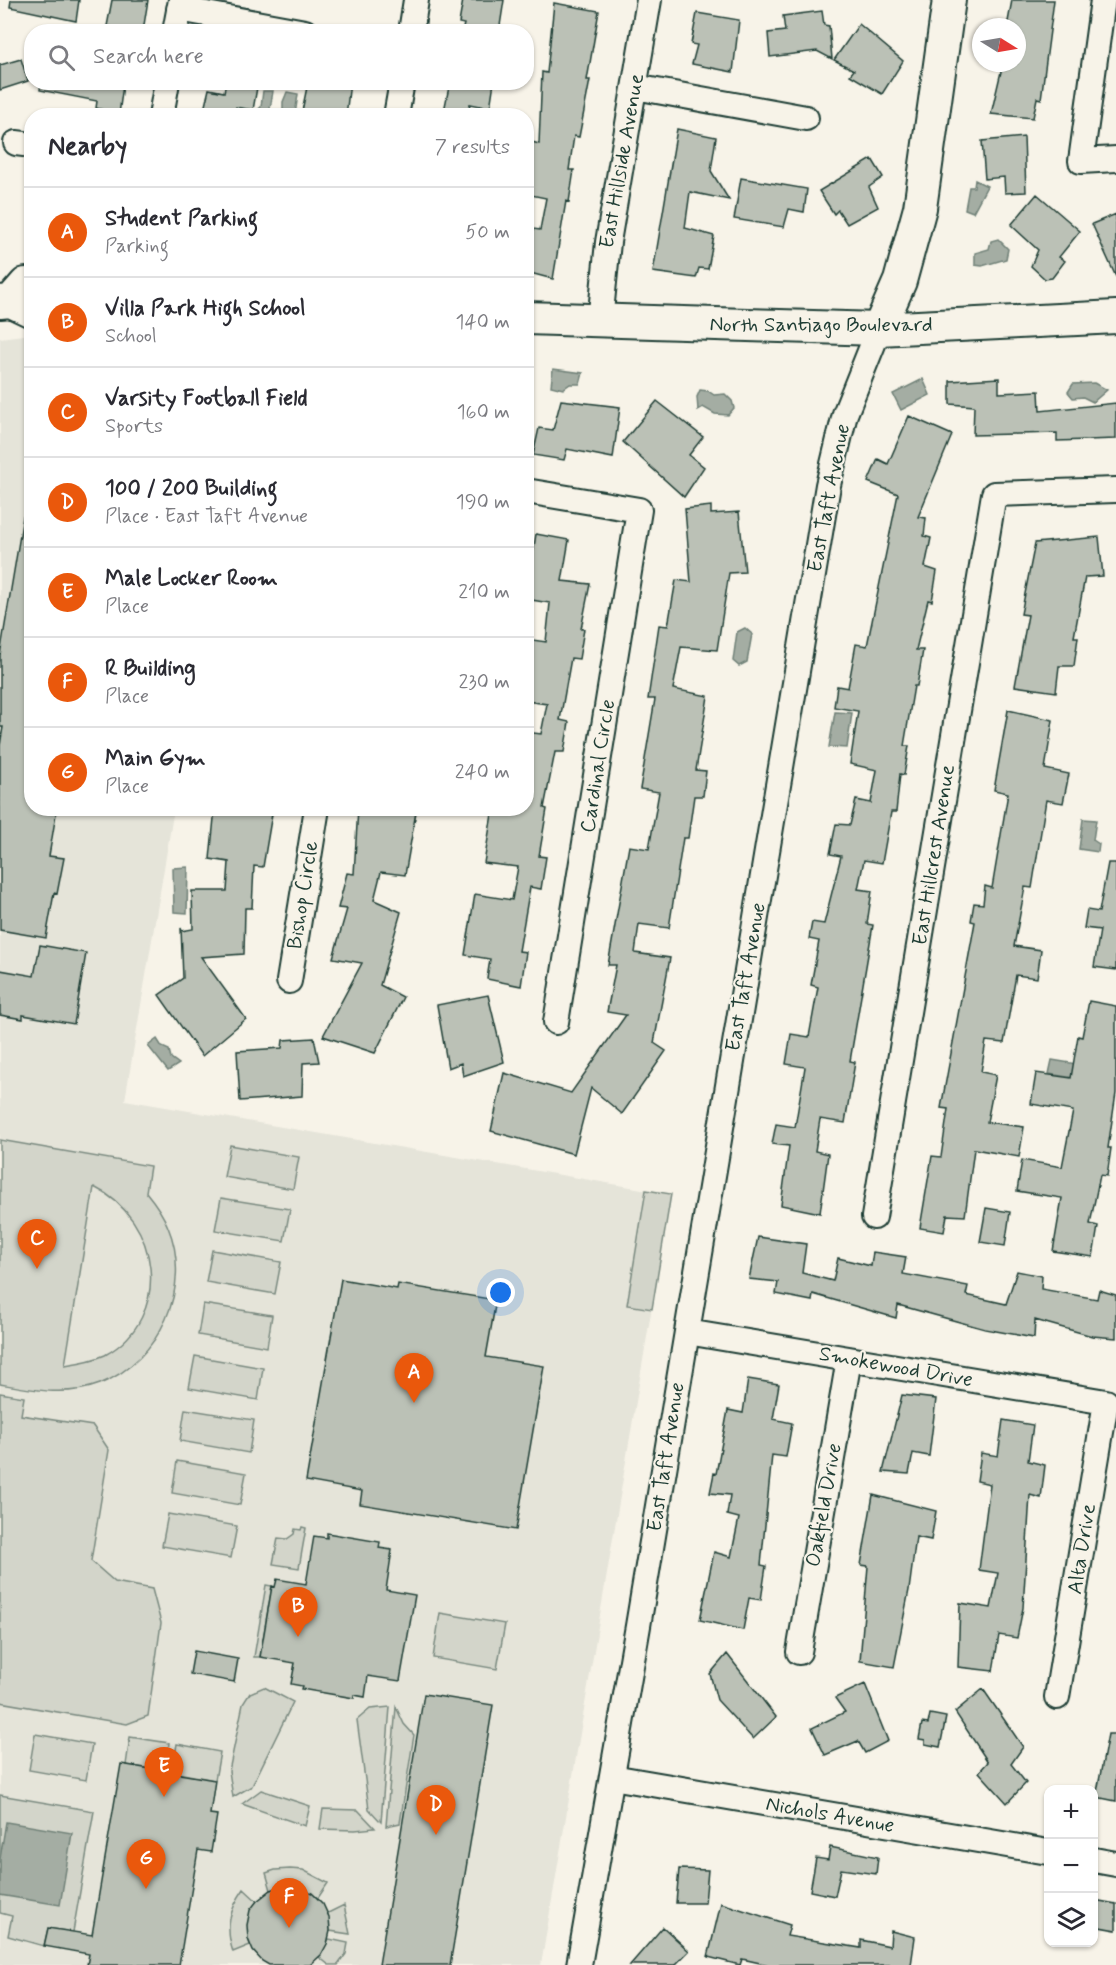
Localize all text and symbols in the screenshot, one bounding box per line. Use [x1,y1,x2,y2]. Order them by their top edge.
north arrow [972,18,1026,72]
search box [24,24,534,90]
icon: search [45,41,78,74]
text: Search here [93,43,204,71]
street label: East Hillside Avenue [593,71,651,251]
text: Nearby [48,130,127,164]
text: 7 results [435,134,510,161]
text: Student Parking [105,205,258,233]
text: A [61,219,74,246]
text: 50 m [465,219,510,246]
text: Parking [105,233,169,260]
text: Villa Park High School [105,295,306,323]
text: B [61,309,74,336]
text: 140 m [456,309,510,336]
street label: North Santiago Boulevard [709,311,933,339]
text: School [105,323,157,350]
text: Varsity Football Field [105,385,308,413]
text: C [60,399,75,426]
text: 160 m [457,399,510,426]
text: Sports [105,413,163,440]
street label: East Taft Avenue [801,421,857,575]
text: 100 / 200 Building [105,475,278,503]
text: D [61,489,74,516]
text: 190 m [456,489,510,516]
text: Place · East Taft Avenue [105,503,308,530]
text: Male Locker Room [105,565,278,593]
text: E [62,579,73,606]
text: 210 m [458,579,510,606]
text: Place [105,593,149,620]
text: R Building [105,655,196,683]
text: F [62,669,73,696]
text: 230 m [458,669,510,696]
text: Place [105,683,149,710]
street label: Cardinal Circle [574,697,622,835]
text: Main Gym [105,745,206,773]
text: G [61,759,74,786]
text: 240 m [455,759,510,786]
street label: East Hillcrest Avenue [906,763,962,947]
text: Place [105,773,149,800]
street label: Bishop Circle [281,839,325,951]
street label: East Taft Avenue [719,900,773,1054]
pin: C [18,1220,57,1269]
your location [486,1278,515,1307]
street label: Smokewood Drive [817,1340,975,1394]
pin: A [394,1354,434,1403]
street label: East Taft Avenue [640,1380,692,1534]
street label: Oakfield Drive [799,1441,849,1569]
street label: Alta Drive [1061,1502,1103,1596]
pin: B [278,1588,318,1637]
pin: E [144,1748,184,1797]
map controls [1044,1785,1098,1947]
button: + [1044,1785,1098,1839]
pin: D [416,1786,456,1835]
street label: Nichols Avenue [764,1790,896,1840]
button: − [1044,1839,1098,1893]
pin: G [126,1840,166,1889]
pin: F [270,1878,308,1928]
button: layers [1044,1893,1098,1947]

